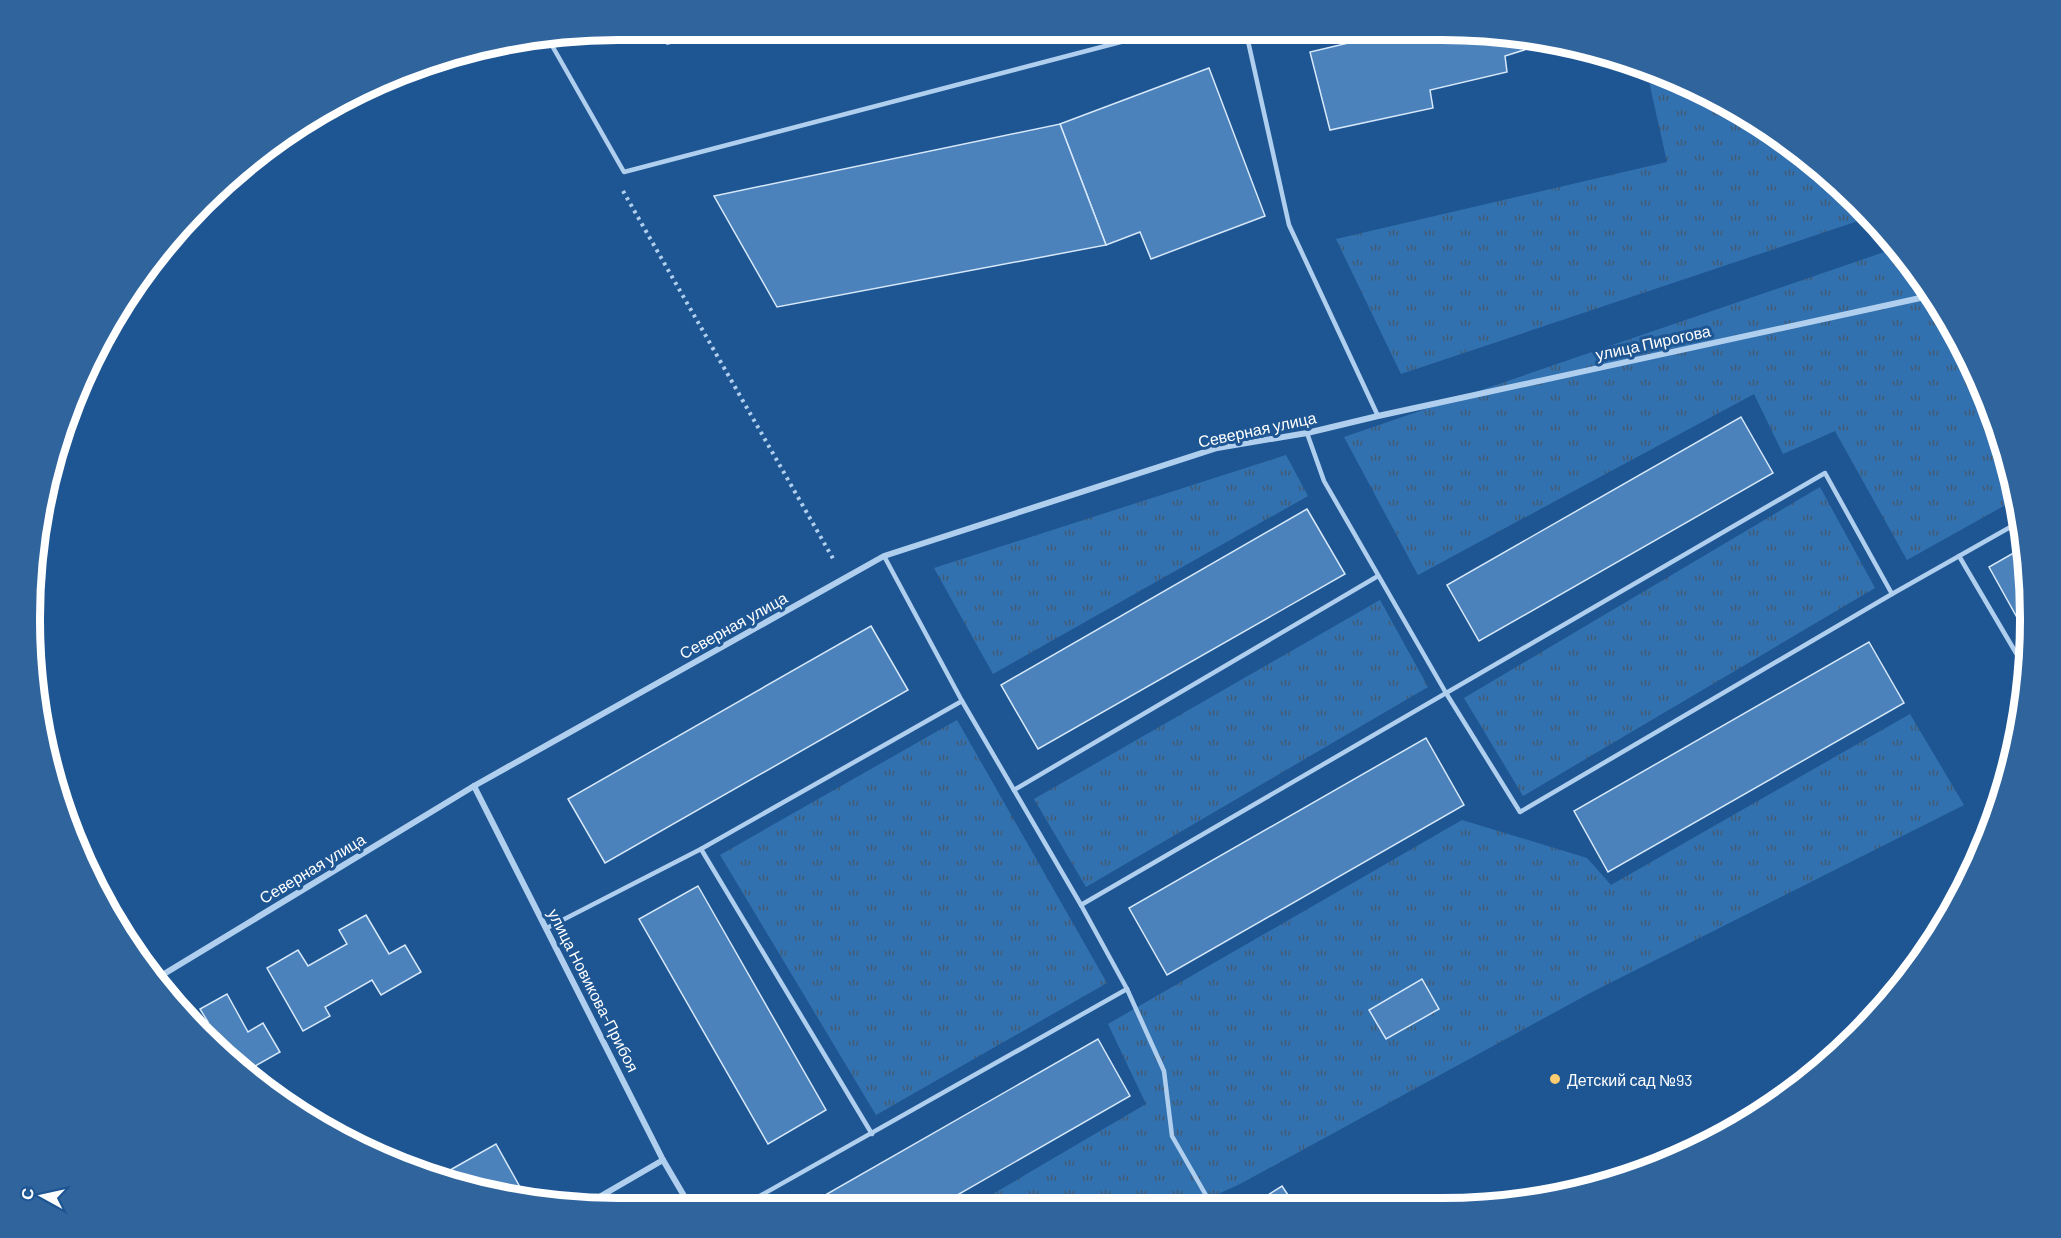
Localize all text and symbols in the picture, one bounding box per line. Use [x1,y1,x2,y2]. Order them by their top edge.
street label: улица Пирогова [1594,321,1712,363]
street label: Северная улица [1196,407,1318,451]
street label: Северная улица [676,588,790,662]
street label: Северная улица [256,829,368,907]
street label: улица Новикова-Прибоя [545,905,643,1075]
place label: Детский сад №93 [1567,1070,1693,1089]
marker: Детский сад №93 [1548,1072,1562,1086]
north arrow [12,1166,72,1226]
text: С [16,1186,37,1201]

